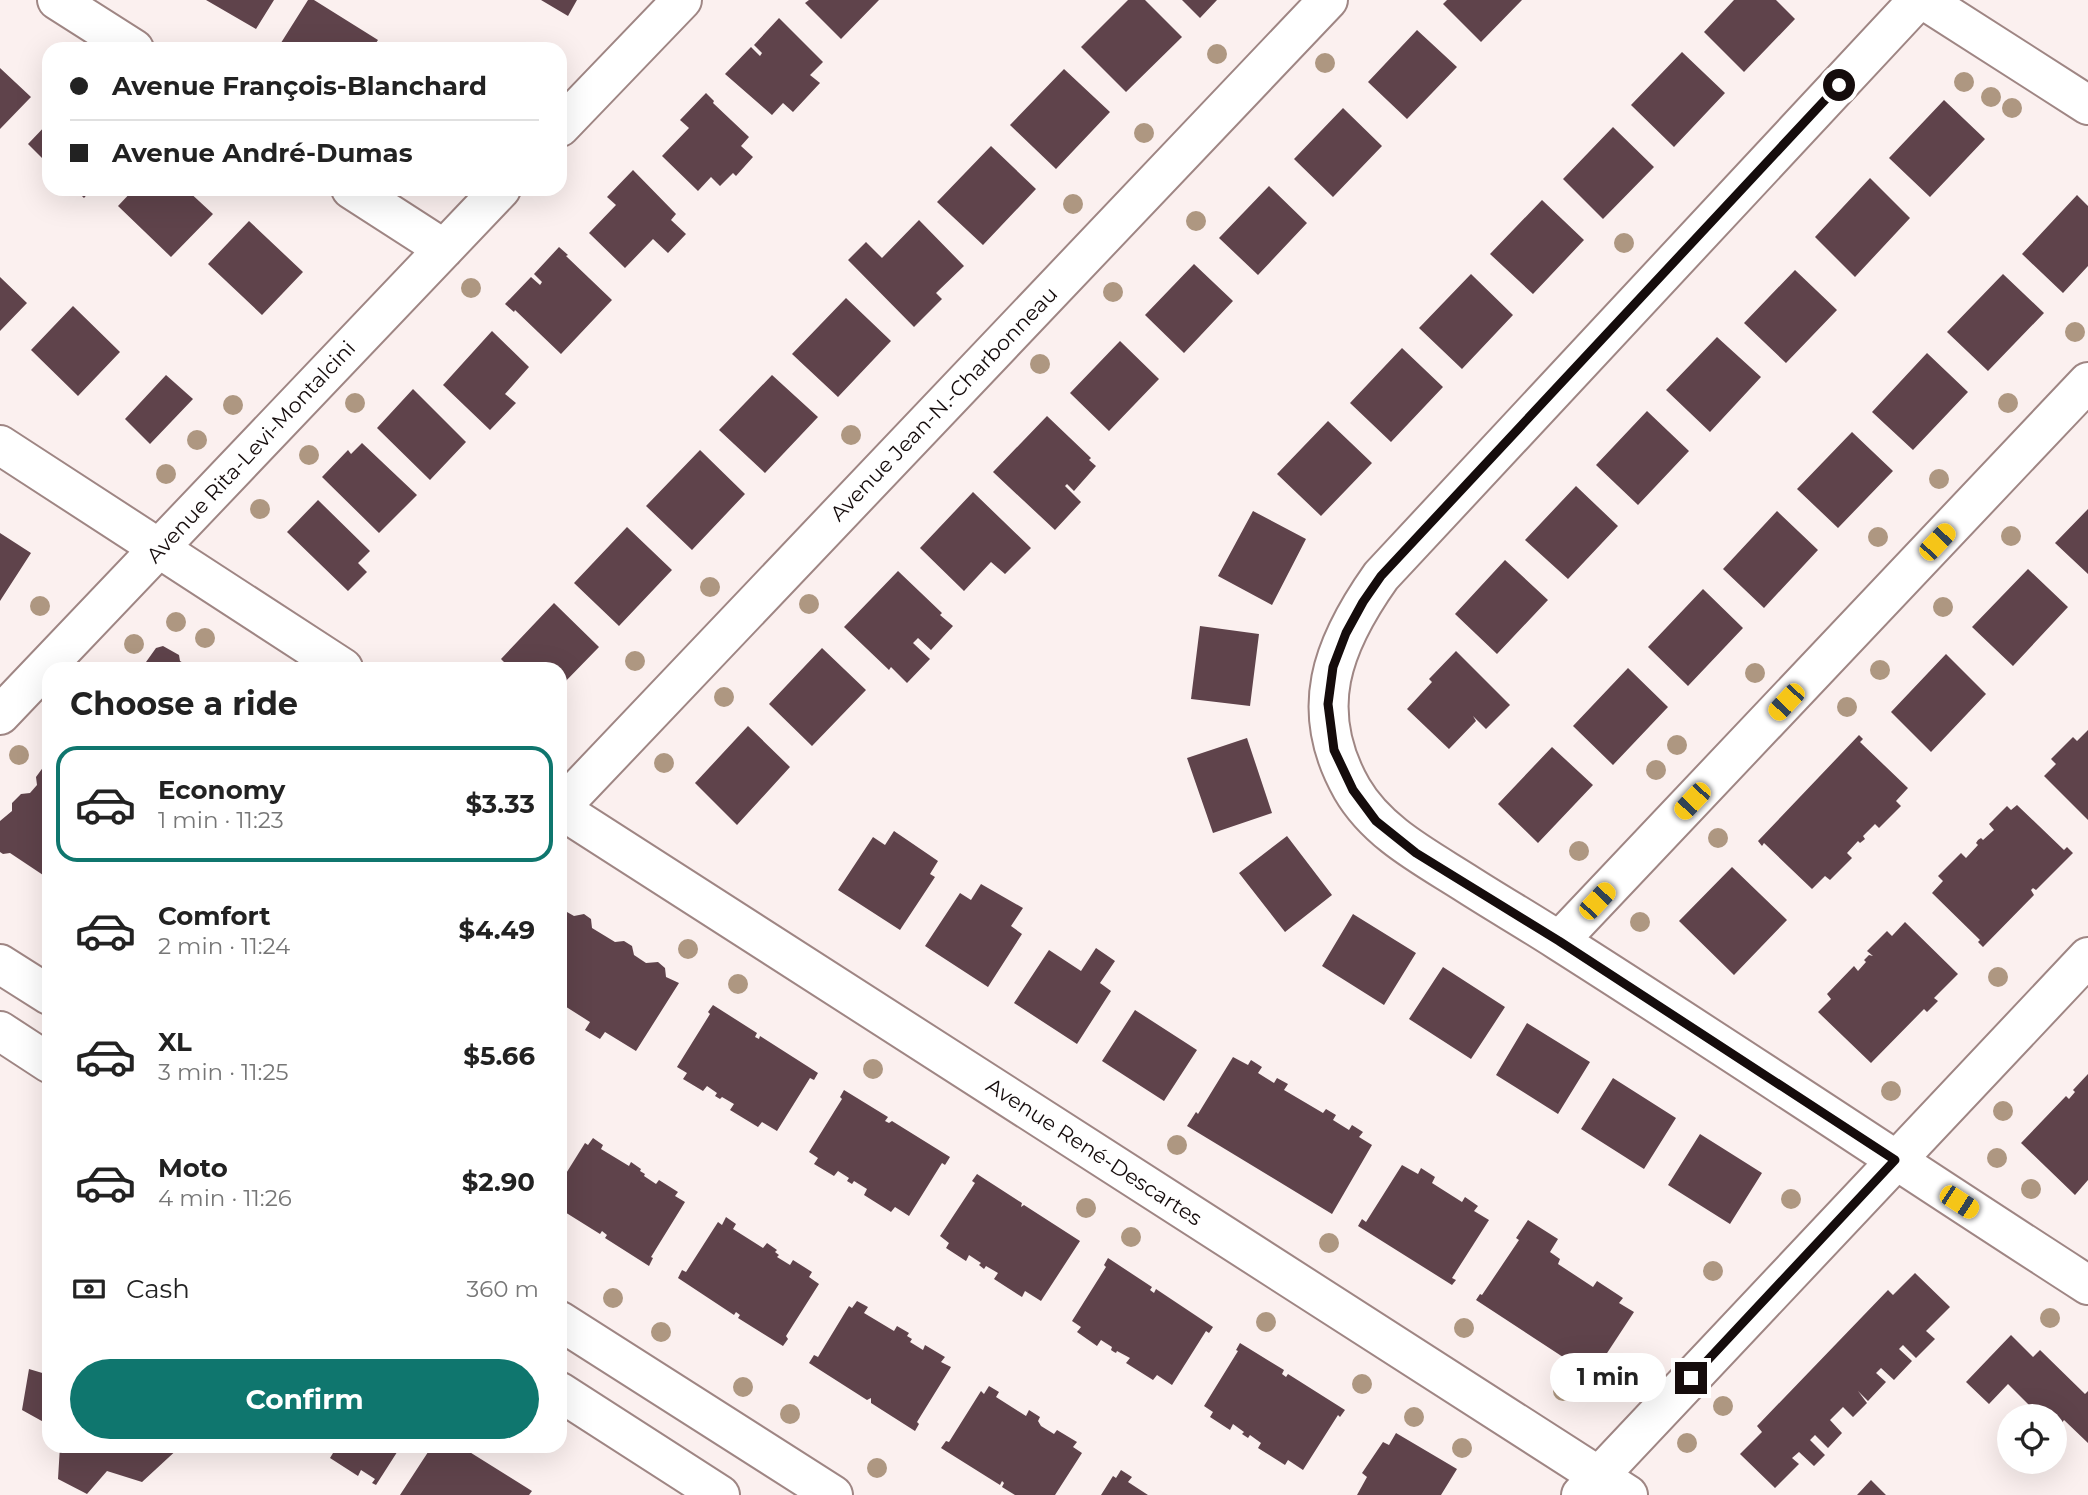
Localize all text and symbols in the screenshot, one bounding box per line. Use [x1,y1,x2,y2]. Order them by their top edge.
route start [1823,69,1855,101]
text: Avenue François-Blanchard [112,70,487,102]
text: Avenue André-Dumas [112,137,412,169]
street label: Avenue Jean-N.-Charbonneau [825,281,1062,526]
street label: Avenue Rita-Levi-Montalcini [141,335,360,568]
car [1915,519,1960,565]
car [1764,679,1809,725]
text: Choose a ride [70,684,298,723]
icon: car [74,773,137,836]
text: Economy [158,774,285,806]
car [1670,778,1715,824]
text: $3.33 [465,788,535,820]
text: 1 min · 11:23 [158,806,284,834]
car [1575,878,1620,924]
icon: car [74,899,137,962]
text: Comfort [158,900,270,932]
text: $4.49 [459,914,535,946]
text: 2 min · 11:24 [158,932,290,960]
icon: car [74,1025,137,1088]
text: XL [158,1026,192,1058]
text: $5.66 [463,1040,535,1072]
text: 3 min · 11:25 [158,1058,289,1086]
street label: Avenue René-Descartes [982,1072,1207,1231]
icon: car [74,1151,137,1214]
text: Moto [158,1152,228,1184]
text: $2.90 [462,1166,535,1198]
car [1936,1182,1983,1222]
text: 4 min · 11:26 [158,1184,292,1212]
icon: cash [70,1270,108,1308]
text: Cash [126,1273,190,1305]
text: 360 m [466,1275,539,1303]
callout: 1 min [1551,1354,1666,1402]
button: Confirm [70,1359,539,1439]
route end [1675,1362,1707,1394]
text: 1 min [1577,1363,1639,1391]
map controls [1997,1404,2067,1474]
button: locate [1997,1404,2067,1474]

